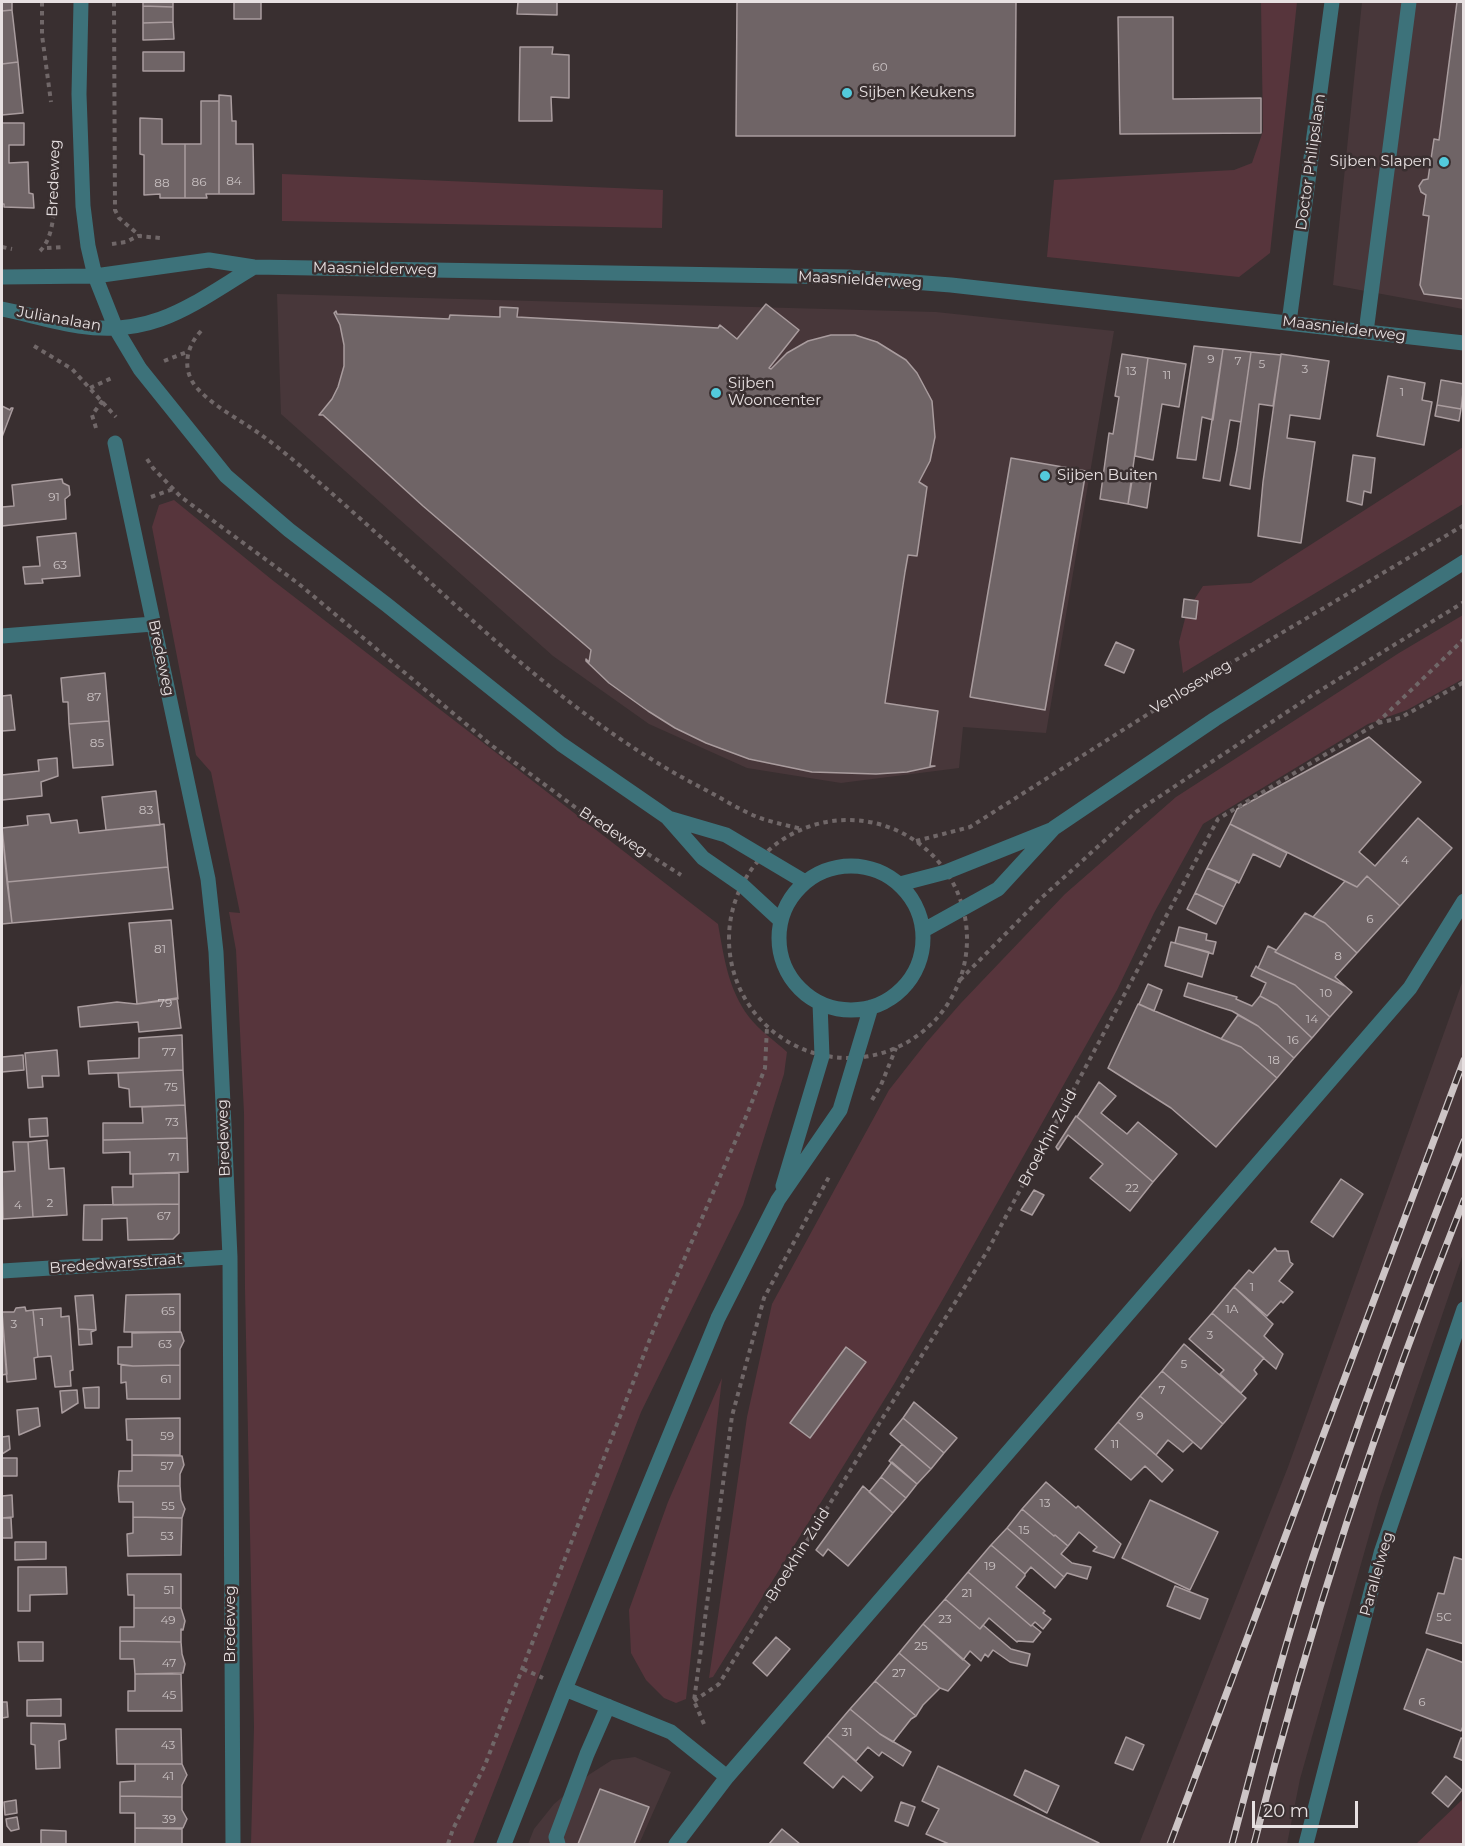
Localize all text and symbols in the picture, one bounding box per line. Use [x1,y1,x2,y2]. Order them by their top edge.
house number: 60 [872,60,888,74]
place label: Sijben Keukens [859,84,974,102]
marker: Sijben Keukens [840,86,854,100]
street label: Doctor Philipslaan [1292,92,1330,232]
street label: Bredeweg [44,139,64,217]
place label: Sijben Slapen [1330,153,1432,171]
marker: Sijben Slapen [1437,155,1451,169]
house number: 84 [226,174,242,188]
house number: 86 [192,175,206,189]
house number: 88 [154,176,170,190]
street label: Maasnielderweg [313,259,437,279]
street label: Maasnielderweg [797,268,923,292]
street label: Julianalaan [15,303,103,335]
street label: Maasnielderweg [1281,312,1407,346]
house number: 9 [1207,352,1215,366]
house number: 7 [1234,354,1242,368]
house number: 5 [1259,357,1265,371]
house number: 3 [1302,362,1308,376]
house number: 13 [1125,364,1137,378]
house number: 11 [1163,368,1171,382]
place label: Sijben Wooncenter [728,375,821,410]
house number: 1 [1400,385,1404,399]
marker: Sijben Wooncenter [709,386,723,400]
place label: Sijben Buiten [1057,467,1158,485]
marker: Sijben Buiten [1038,469,1052,483]
house number: 91 [48,490,60,504]
house number: 63 [53,558,67,572]
street label: Bredeweg [144,618,178,698]
street label: Venloseweg [1147,656,1235,718]
house number: 87 [87,690,101,704]
house number: 85 [90,736,104,750]
house number: 83 [139,803,153,817]
street label: Bredeweg [576,803,650,861]
house number: 4 [1401,853,1409,867]
house number: 6 [1366,912,1374,926]
house number: 81 [154,942,166,956]
house number: 8 [1334,949,1342,963]
house number: 10 [1320,986,1332,1000]
house number: 79 [158,996,172,1010]
house number: 14 [1306,1012,1318,1026]
house number: 16 [1287,1033,1299,1047]
house number: 77 [162,1045,176,1059]
house number: 18 [1268,1053,1280,1067]
house number: 75 [164,1080,178,1094]
street label: Broekhin Zuid [1015,1087,1081,1189]
street label: Bredeweg [214,1099,234,1177]
house number: 73 [165,1115,179,1129]
house number: 71 [168,1150,180,1164]
house number: 22 [1125,1181,1139,1195]
house number: 2 [47,1196,53,1210]
house number: 4 [14,1198,22,1212]
house number: 67 [157,1209,171,1223]
street label: Brededwarsstraat [49,1250,183,1278]
house number: 1 [1250,1280,1254,1294]
house number: 1A [1226,1302,1238,1316]
house number: 65 [161,1304,175,1318]
house number: 1 [40,1315,44,1329]
house number: 3 [11,1317,17,1331]
house number: 3 [1207,1328,1213,1342]
house number: 63 [158,1337,172,1351]
house number: 5 [1181,1357,1187,1371]
house number: 61 [160,1372,172,1386]
house number: 7 [1158,1383,1166,1397]
house number: 9 [1136,1409,1144,1423]
house number: 59 [160,1429,174,1443]
house number: 11 [1111,1437,1119,1451]
house number: 57 [160,1459,174,1473]
house number: 13 [1039,1496,1051,1510]
house number: 55 [161,1499,175,1513]
street label: Broekhin Zuid [762,1505,834,1605]
house number: 15 [1018,1523,1030,1537]
house number: 53 [160,1529,174,1543]
street label: Parallelweg [1356,1530,1398,1618]
house number: 19 [984,1559,996,1573]
house number: 51 [163,1583,175,1597]
street label: Bredeweg [222,1585,240,1663]
house number: 21 [961,1586,973,1600]
house number: 5C [1436,1610,1452,1624]
house number: 23 [938,1612,952,1626]
house number: 49 [160,1613,176,1627]
house number: 25 [914,1639,928,1653]
house number: 47 [162,1656,176,1670]
house number: 27 [892,1666,906,1680]
house number: 45 [162,1688,176,1702]
house number: 6 [1418,1695,1426,1709]
house number: 31 [841,1725,853,1739]
house number: 43 [161,1738,175,1752]
house number: 41 [162,1769,174,1783]
scale bar [1255,1789,1362,1827]
text: 20 m [1263,1800,1309,1822]
house number: 39 [162,1812,176,1826]

